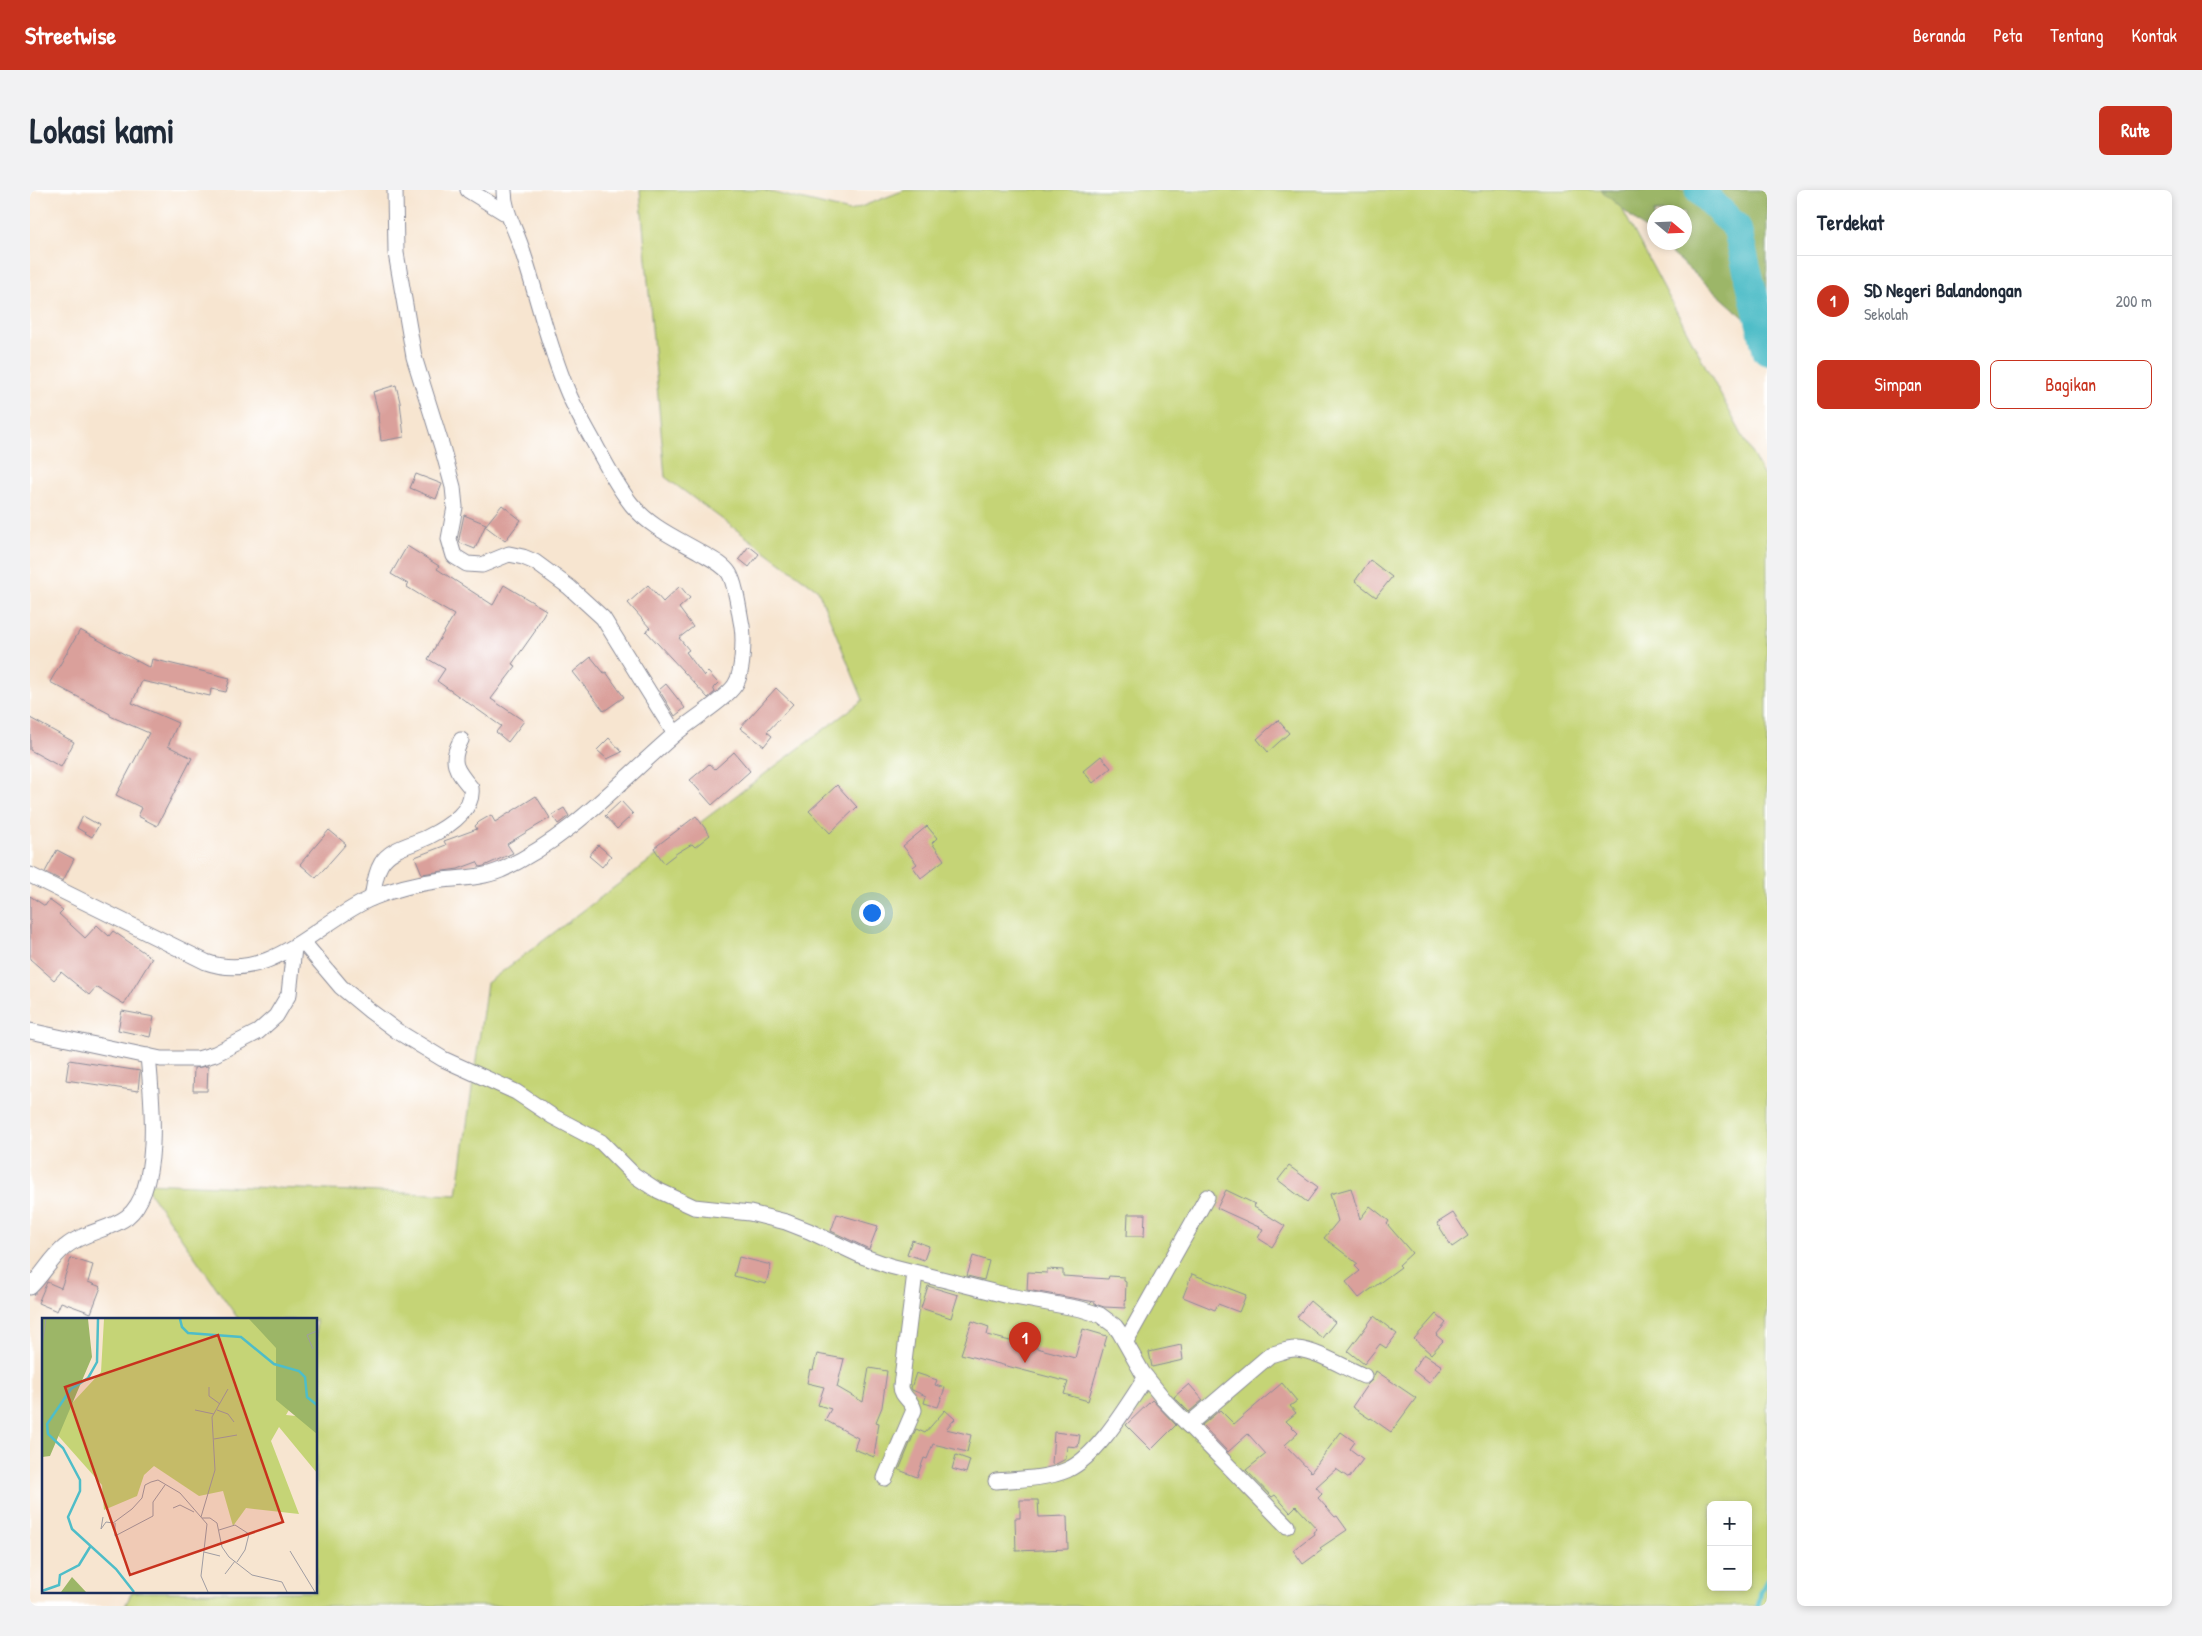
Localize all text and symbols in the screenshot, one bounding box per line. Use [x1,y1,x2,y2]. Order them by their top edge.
text: Streetwise [25,19,116,51]
text: Beranda [1913,23,1965,48]
text: Peta [1993,23,2022,48]
text: Tentang [2050,23,2103,48]
text: Kontak [2131,23,2177,48]
button: Rute [2099,106,2172,155]
text: Lokasi kami [30,107,175,154]
north arrow [1647,205,1692,250]
text: Terdekat [1817,208,1884,237]
text: SD Negeri Balandongan [1864,277,2022,303]
text: 1 [1830,290,1836,312]
text: 200 m [2116,290,2152,312]
text: Sekolah [1864,303,1908,325]
button: Simpan [1817,360,1980,409]
button: Bagikan [1990,360,2152,409]
your location [859,900,885,926]
inset map [42,1318,318,1594]
pin: 1 [1009,1322,1041,1363]
map controls [1707,1501,1752,1591]
button: + [1707,1501,1752,1546]
button: − [1707,1546,1752,1591]

